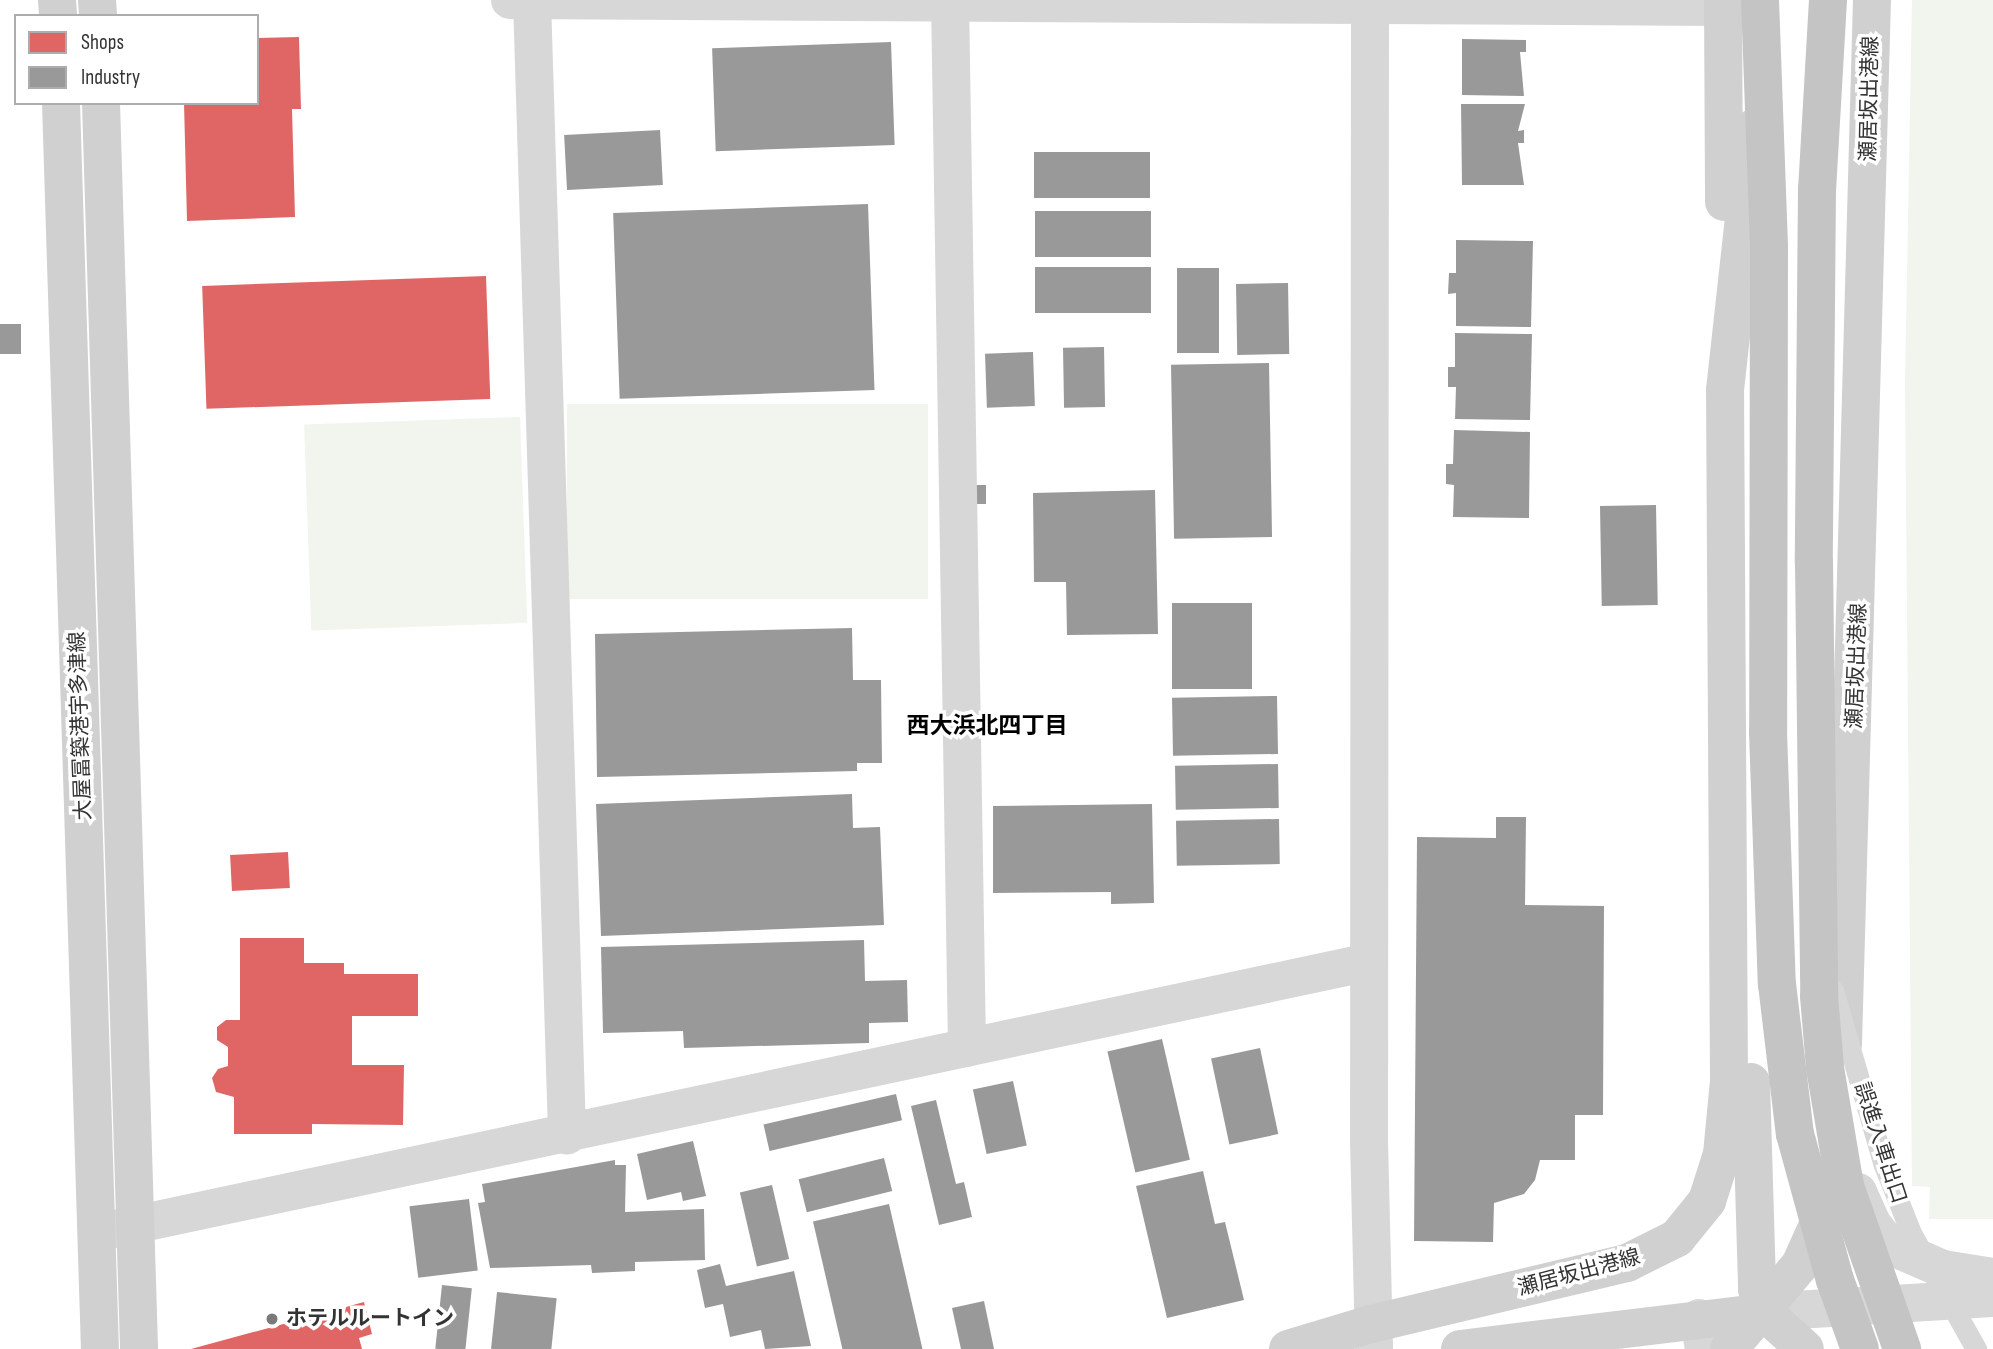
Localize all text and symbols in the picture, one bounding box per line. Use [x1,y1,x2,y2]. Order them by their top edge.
legend [14,14,259,105]
text: Shops [81,30,124,55]
street label: 瀬居坂出港線 [1856,36,1884,162]
text: Industry [81,65,140,90]
street label: 瀬居坂出港線 [1842,603,1872,729]
street label: 大屋冨築港宇多津線 [65,631,97,821]
district label: 西大浜北四丁目 [907,712,1067,740]
street label: 誤進入車出口 [1849,1079,1911,1207]
street label: 瀬居坂出港線 [1515,1245,1643,1301]
place label: ホテルルートイン [286,1306,454,1332]
marker: ホテルルートイン [264,1311,280,1327]

